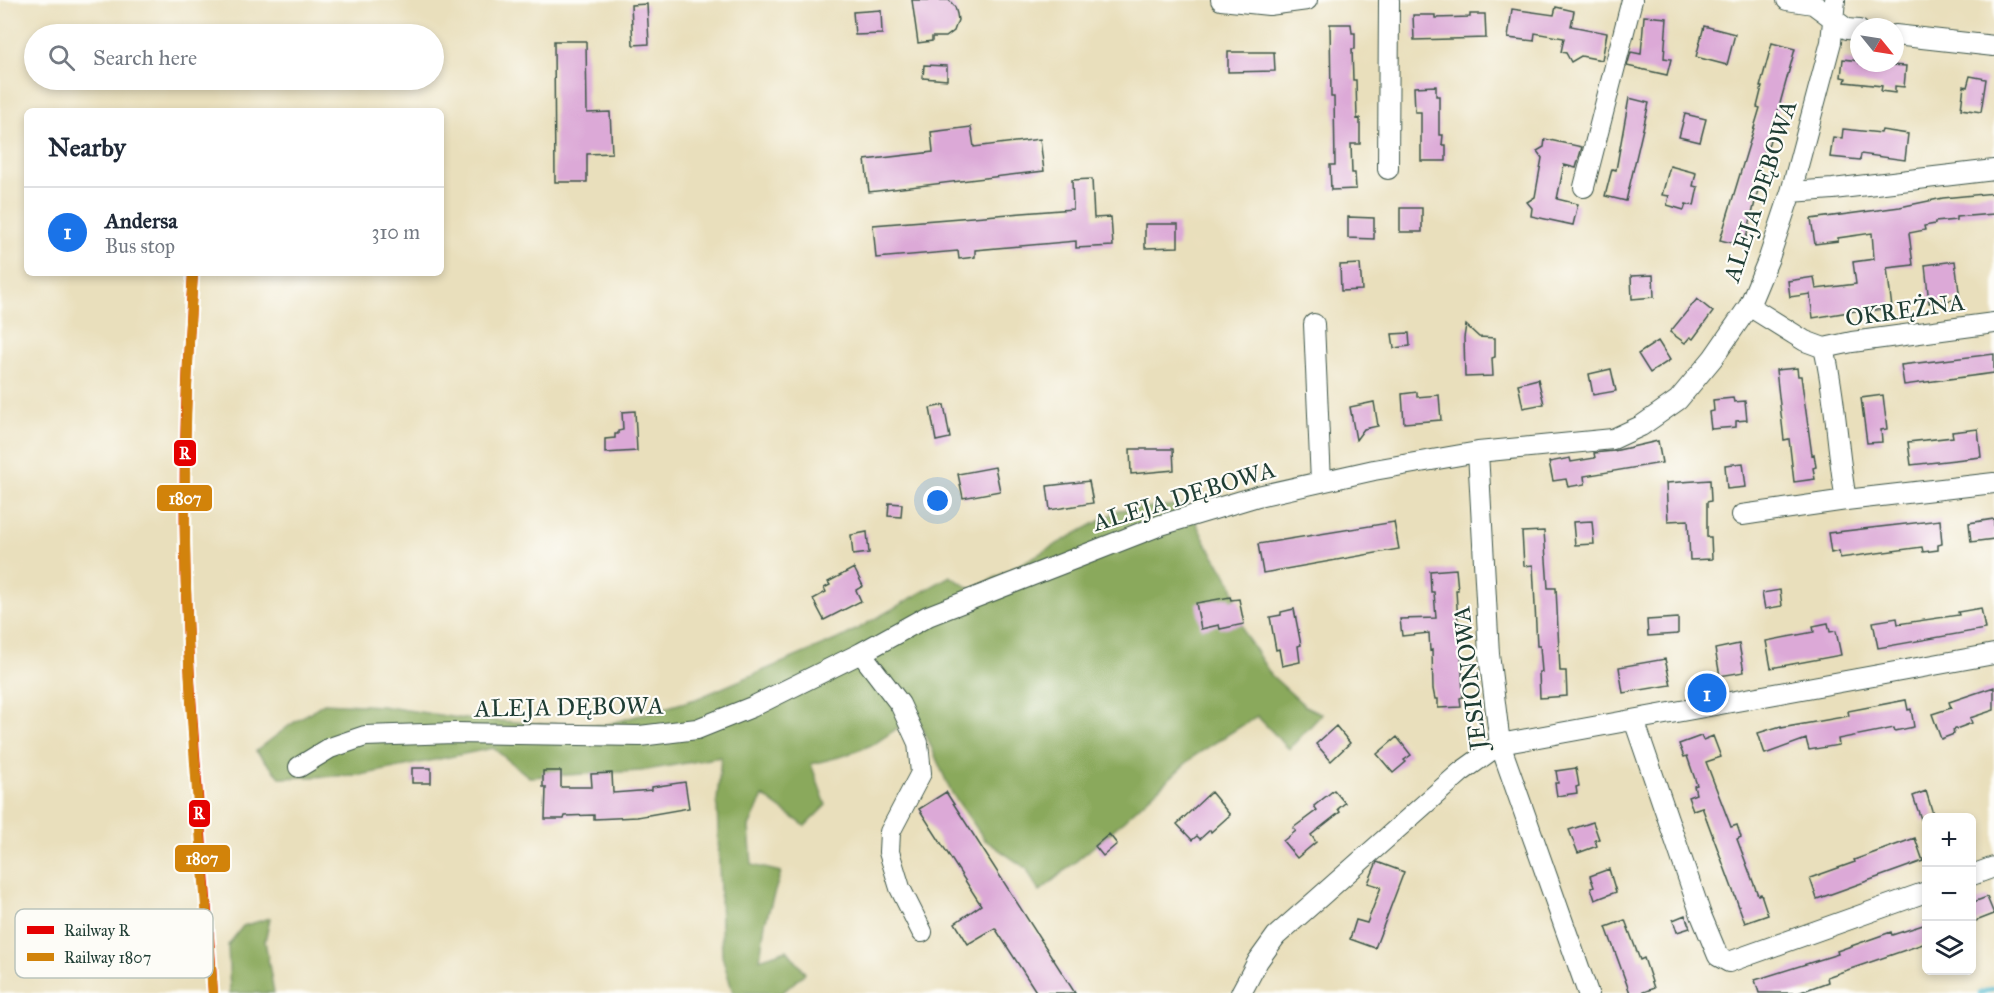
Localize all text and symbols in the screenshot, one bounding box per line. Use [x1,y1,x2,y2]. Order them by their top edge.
north arrow [1850,18,1904,72]
search box [24,24,444,90]
icon: search [45,41,78,74]
text: Search here [93,44,197,71]
street label: ALEJA DĘBOWA [1716,96,1804,287]
text: Nearby [48,131,126,163]
text: Andersa [105,207,178,234]
text: 1 [64,220,71,244]
text: 310 m [371,220,420,244]
text: Bus stop [105,234,175,258]
street label: OKRĘŻNA [1843,287,1967,333]
line badge: R [173,439,197,467]
text: R [179,444,191,463]
street label: ALEJA DĘBOWA [1088,454,1279,538]
line badge: 1807 [156,484,213,512]
your location [923,486,952,515]
text: 1807 [169,489,202,508]
street label: JESIONOWA [1446,604,1494,755]
pin: 1 [1688,670,1726,716]
street label: ALEJA DĘBOWA [473,690,664,724]
line badge: R [188,799,211,828]
text: R [193,804,205,823]
map controls [1922,813,1976,975]
button: + [1922,813,1976,867]
line badge: 1807 [174,844,231,873]
text: 1807 [186,849,219,868]
button: − [1922,867,1976,921]
legend [15,909,213,978]
text: Railway R [64,921,131,940]
button: layers [1922,921,1976,975]
text: Railway 1807 [64,948,151,967]

